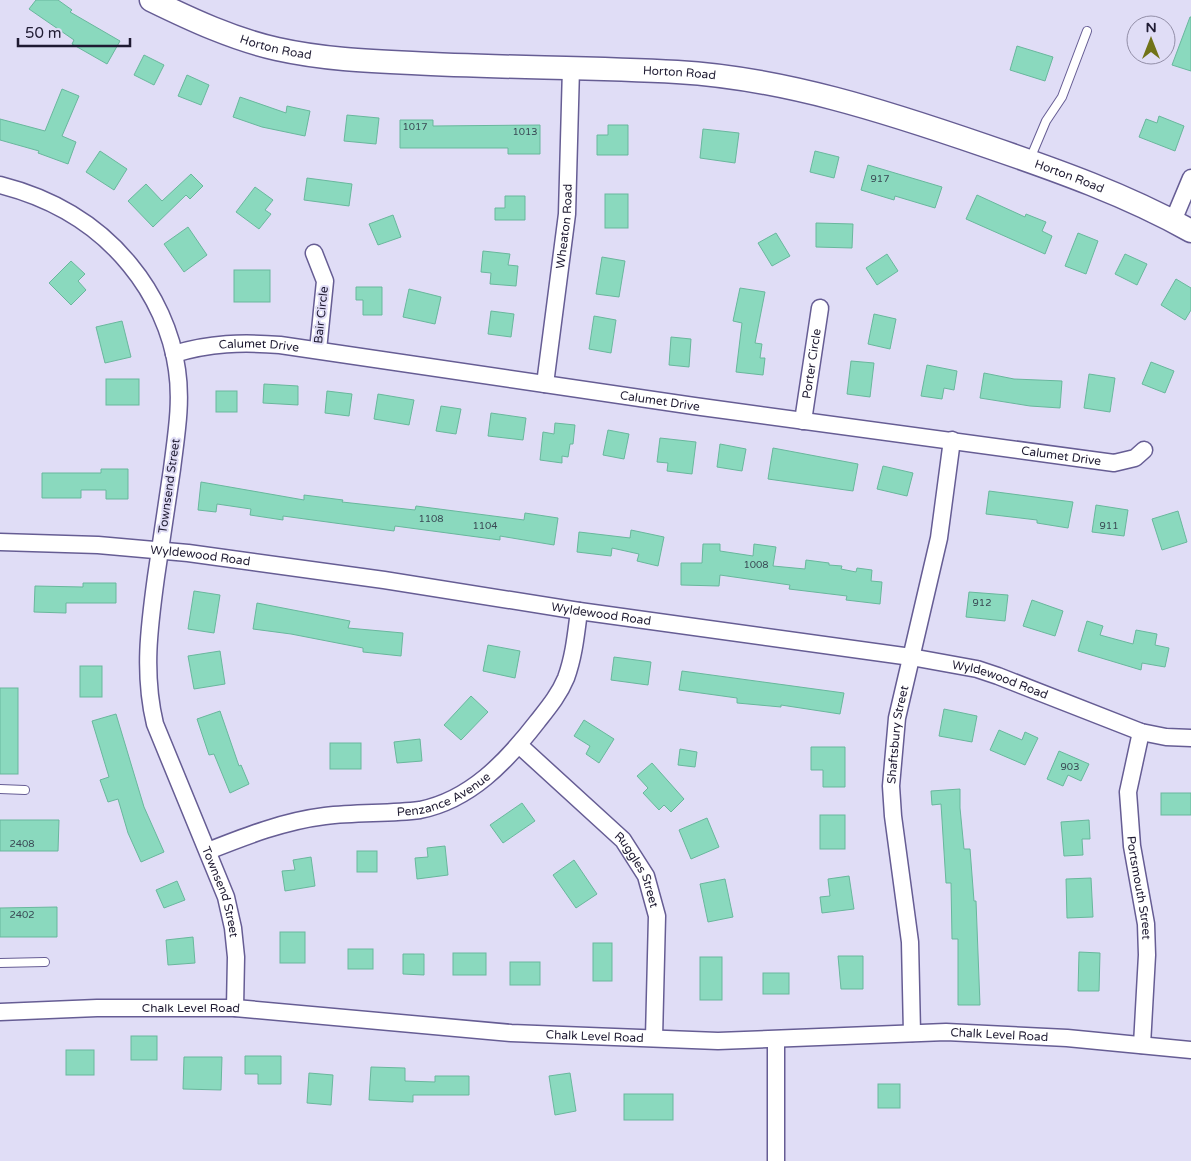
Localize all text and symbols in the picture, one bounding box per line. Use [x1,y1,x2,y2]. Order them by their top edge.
scale bar [18,15,130,47]
north arrow [1126,15,1176,65]
text: N [1145,19,1157,36]
text: 50 m [25,24,62,42]
street label: Horton Road [238,32,313,62]
street label: Horton Road [643,63,717,82]
house number: 1017 [402,121,428,133]
house number: 1013 [512,126,538,138]
street label: Horton Road [1033,157,1106,196]
house number: 917 [871,173,889,185]
street label: Wheaton Road [553,184,575,270]
street label: Bair Circle [311,285,331,344]
street label: Porter Circle [799,327,824,400]
street label: Calumet Drive [218,337,300,355]
street label: Calumet Drive [619,388,701,414]
street label: Townsend Street [155,437,183,534]
street label: Calumet Drive [1020,443,1102,468]
house number: 1108 [418,513,444,525]
house number: 1104 [472,520,498,532]
house number: 911 [1100,520,1118,532]
street label: Wyldewood Road [150,543,251,569]
house number: 1008 [743,559,769,571]
house number: 912 [973,597,991,609]
street label: Wyldewood Road [550,600,652,628]
street label: Wyldewood Road [951,658,1050,702]
street label: Shaftsbury Street [884,684,911,785]
house number: 903 [1061,761,1079,773]
street label: Penzance Avenue [396,769,493,819]
street label: Ruggles Street [612,829,661,910]
street label: Portsmouth Street [1124,835,1154,940]
house number: 2408 [9,838,35,850]
street label: Townsend Street [199,844,241,939]
house number: 2402 [9,909,35,921]
street label: Chalk Level Road [142,1001,241,1015]
street label: Chalk Level Road [950,1025,1049,1044]
street label: Chalk Level Road [545,1027,644,1045]

